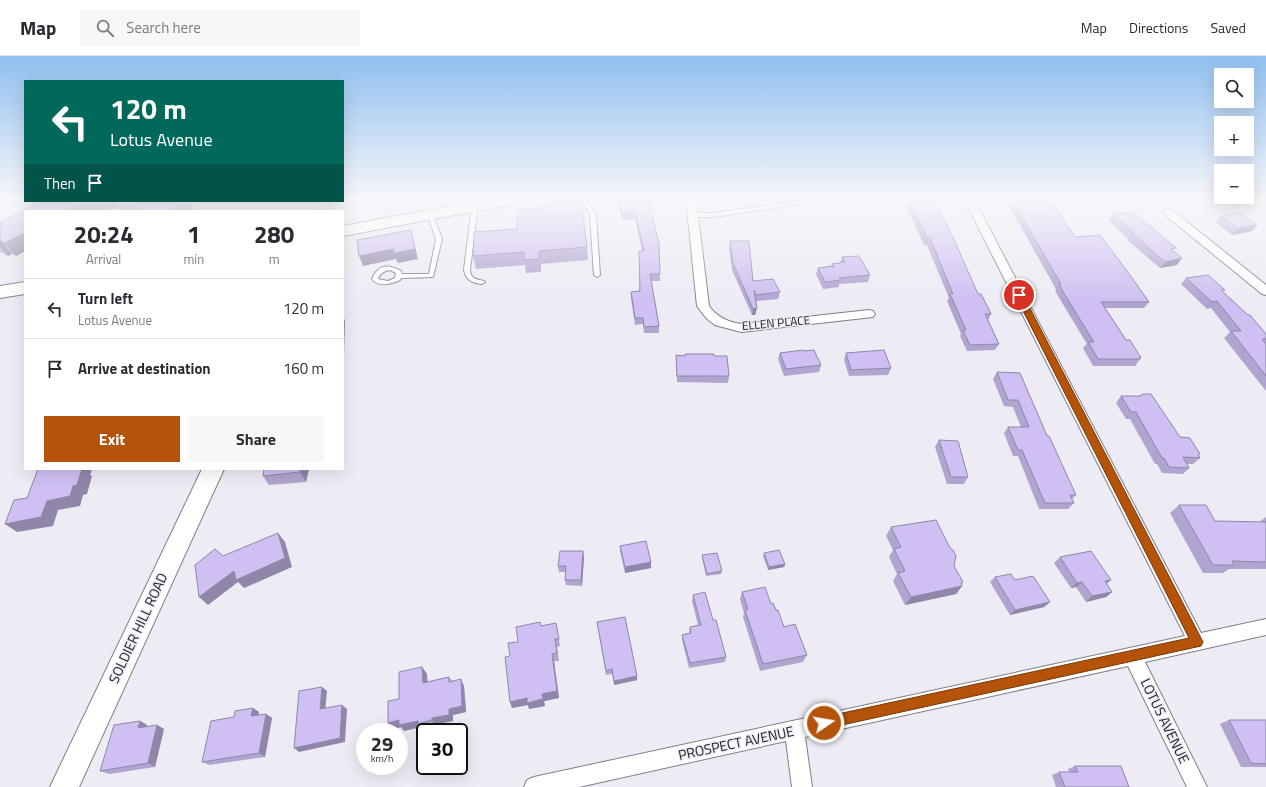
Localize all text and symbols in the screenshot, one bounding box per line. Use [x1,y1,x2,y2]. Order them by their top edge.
search box [80,10,360,46]
text: Map [20,13,56,42]
text: Search here [126,16,201,39]
icon: search [94,17,116,39]
text: Map [1081,17,1107,38]
text: Directions [1129,17,1188,38]
text: Saved [1210,17,1246,38]
map controls [1214,68,1254,204]
button: search [1214,68,1254,108]
text: 120 m [110,87,187,130]
icon: left [44,96,96,148]
button: + [1214,116,1254,156]
text: Lotus Avenue [110,126,212,153]
button: − [1214,164,1254,204]
text: Then [44,172,76,195]
icon: arrive [84,172,106,194]
text: 20:24 [74,216,134,252]
text: 1 [187,216,201,252]
text: 280 [254,216,294,252]
text: Arrival [86,249,121,269]
text: min [183,249,204,269]
text: m [269,249,280,269]
pin [1002,278,1036,312]
icon: arrive [1008,284,1030,306]
text: Turn left [78,287,133,310]
text: 120 m [283,297,324,320]
icon: left [44,298,66,320]
text: Lotus Avenue [78,310,152,330]
street label: ELLEN PLACE [741,310,811,335]
text: Arrive at destination [78,357,211,380]
text: 160 m [283,357,324,380]
icon: arrive [44,358,66,380]
button: Exit [44,416,180,462]
button: Share [188,416,324,462]
street label: SOLDIER HILL ROAD [103,569,172,687]
street label: LOTUS AVENUE [1136,675,1195,767]
position arrow [803,702,845,744]
street label: PROSPECT AVENUE [676,720,796,765]
speed limit sign: 30 [416,723,468,775]
text: 29 [371,728,393,759]
text: km/h [371,751,393,766]

